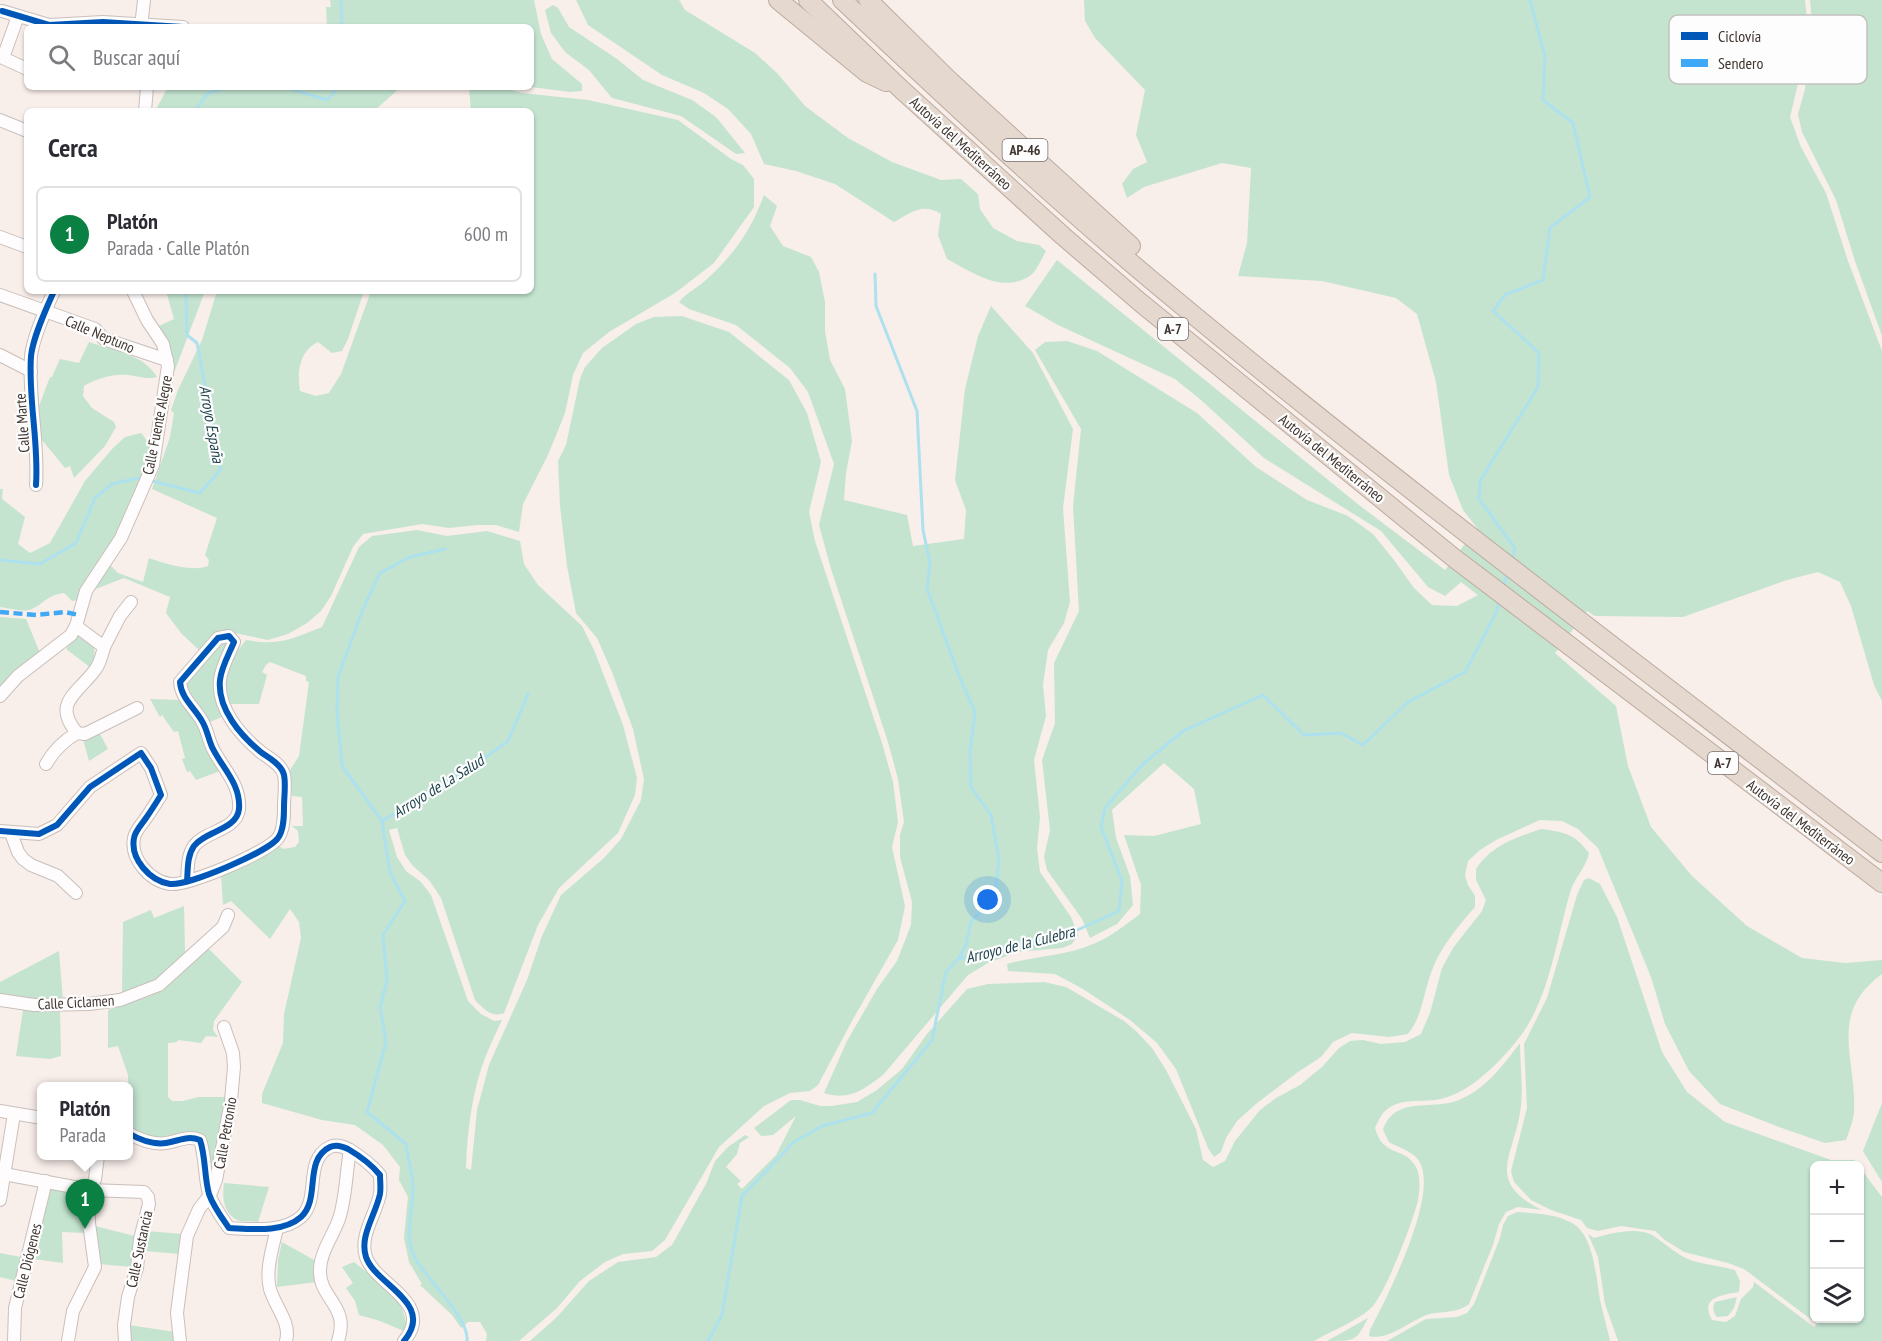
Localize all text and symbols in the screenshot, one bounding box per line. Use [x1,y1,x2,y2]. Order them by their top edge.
legend [1669,15,1867,84]
search box [24,24,534,90]
text: Ciclovía [1718,26,1761,46]
icon: search [45,41,78,74]
text: Buscar aquí [93,43,180,71]
text: Sendero [1718,53,1763,73]
street label: Autovía del Mediterráneo [906,92,1016,194]
text: Cerca [48,131,98,164]
road number: AP-46 [1002,139,1048,161]
text: Platón [107,207,158,235]
text: 1 [65,221,74,247]
text: 600 m [464,221,508,247]
text: Parada · Calle Platón [107,235,250,261]
street label: Calle Neptuno [62,311,138,357]
road number: A-7 [1158,318,1188,340]
street label: Calle Fuente Alegre [138,374,176,476]
water label: Arroyo España [195,384,229,466]
street label: Calle Marte [10,393,34,453]
street label: Autovía del Mediterráneo [1275,410,1389,506]
water label: Arroyo de La Salud [389,749,489,822]
road number: A-7 [1708,752,1738,774]
street label: Autovía del Mediterráneo [1743,775,1859,869]
your location [973,885,1002,914]
water label: Arroyo de la Culebra [963,920,1078,967]
street label: Calle Ciclamen [37,991,115,1013]
popup [37,1082,133,1160]
text: Platón [60,1094,111,1122]
street label: Calle Petronio [209,1096,241,1170]
text: Parada [60,1122,106,1148]
map controls [1810,1161,1864,1323]
button: + [1810,1161,1864,1215]
pin: 1 [66,1180,104,1229]
street label: Calle Sustancia [122,1209,156,1289]
button: − [1810,1215,1864,1269]
street label: Calle Diógenes [8,1221,46,1301]
button: layers [1810,1269,1864,1323]

